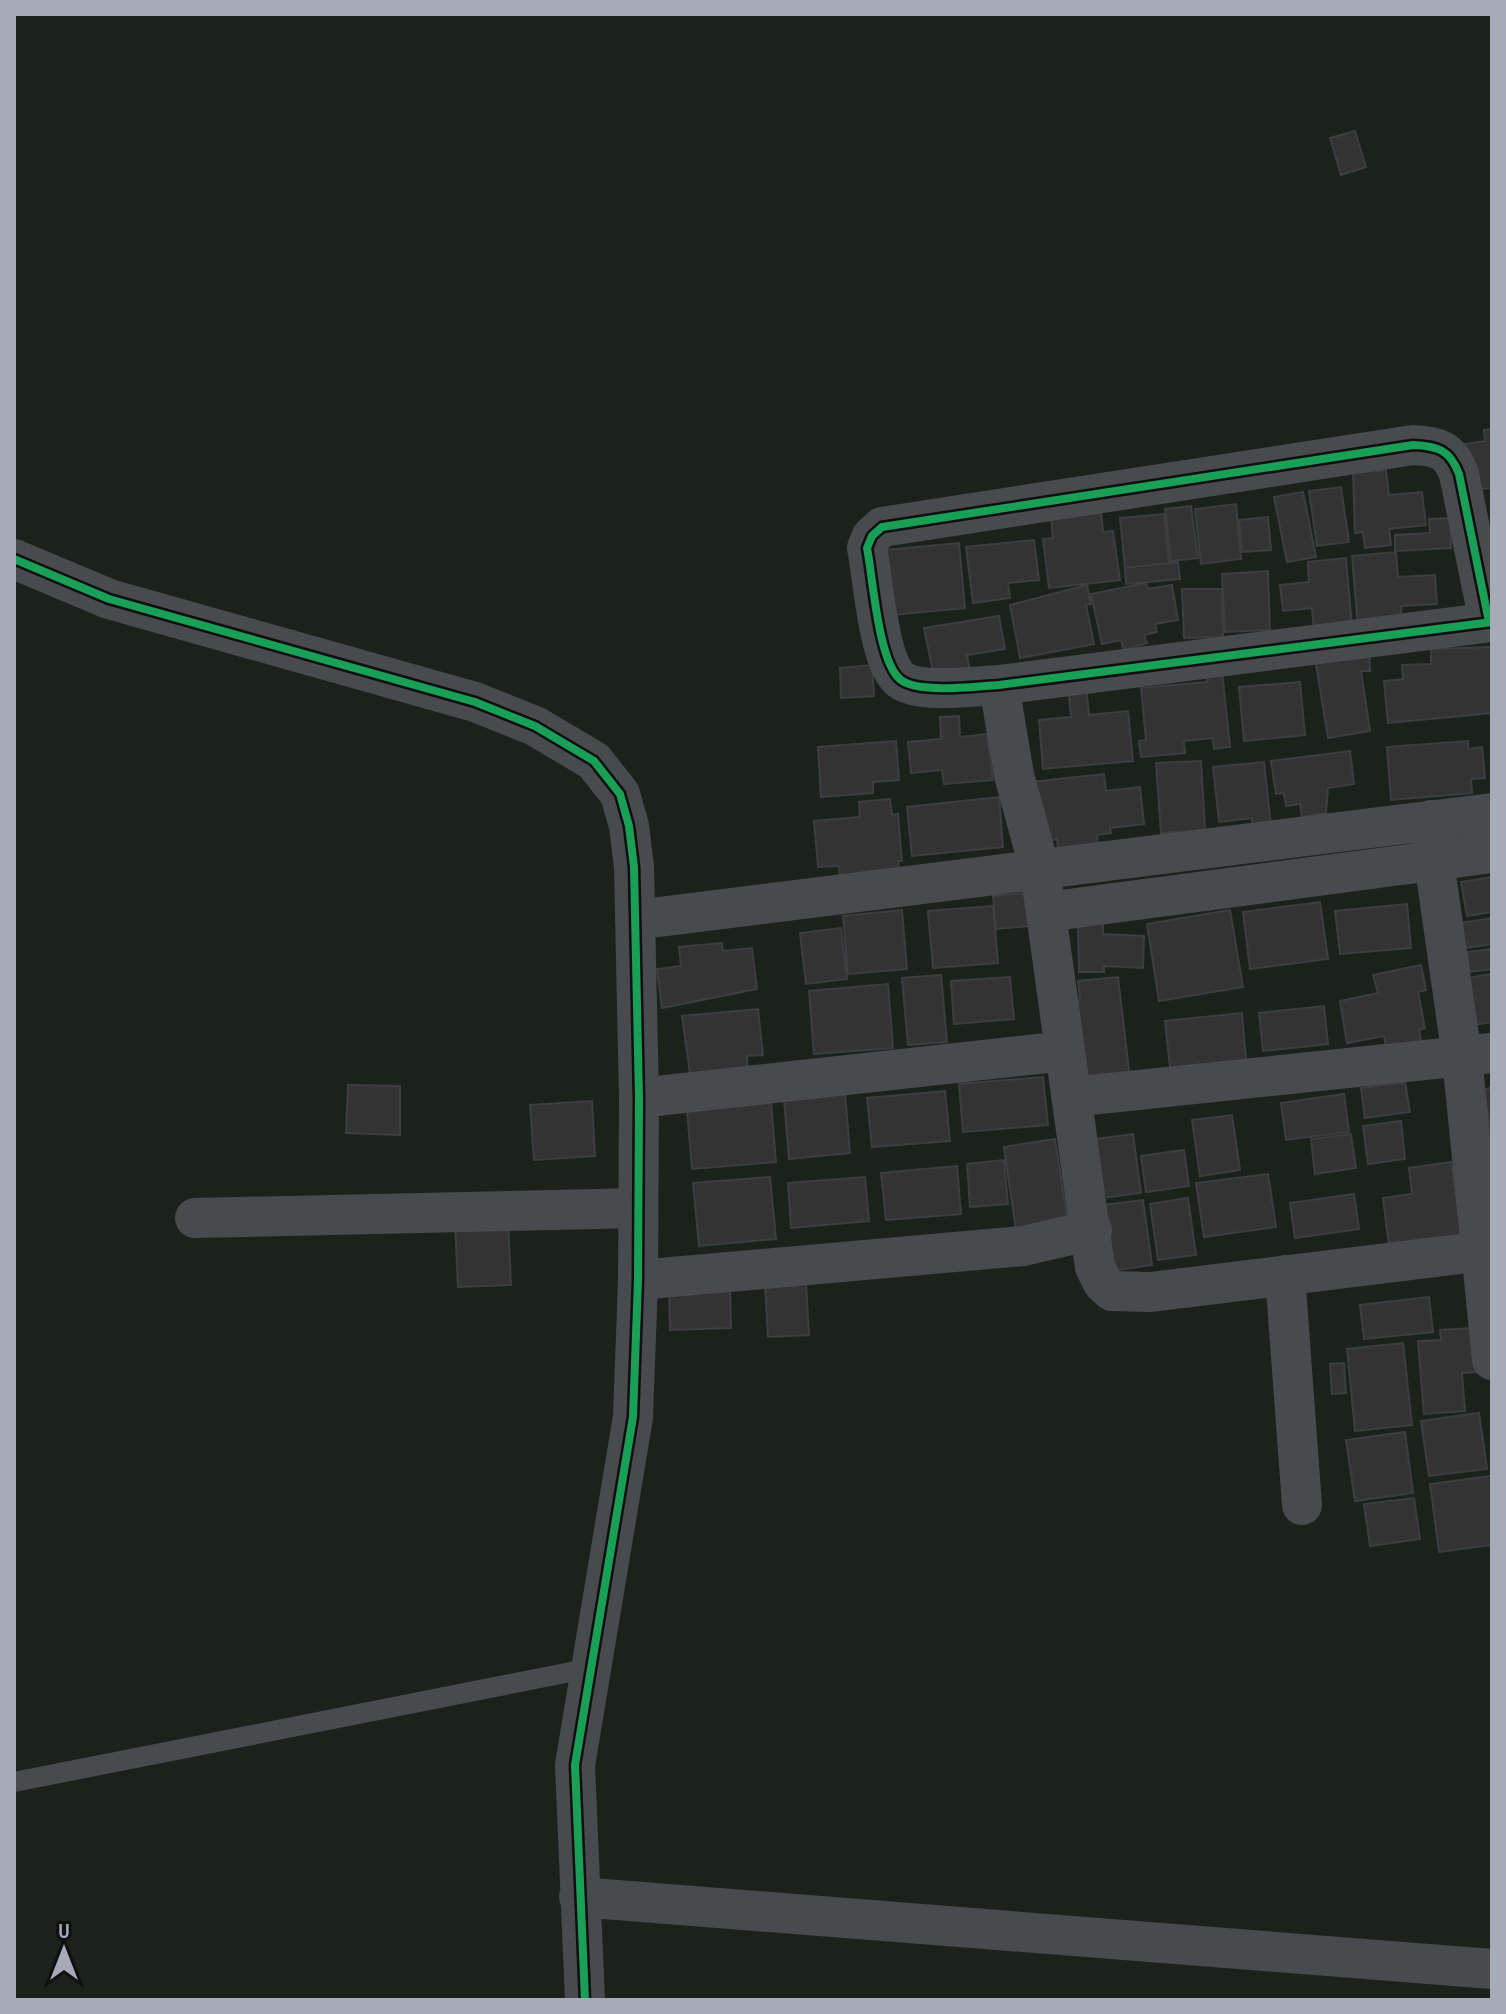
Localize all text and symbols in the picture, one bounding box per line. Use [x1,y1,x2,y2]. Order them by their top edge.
north arrow [24,1910,104,1990]
text: U [58,1918,70,1945]

